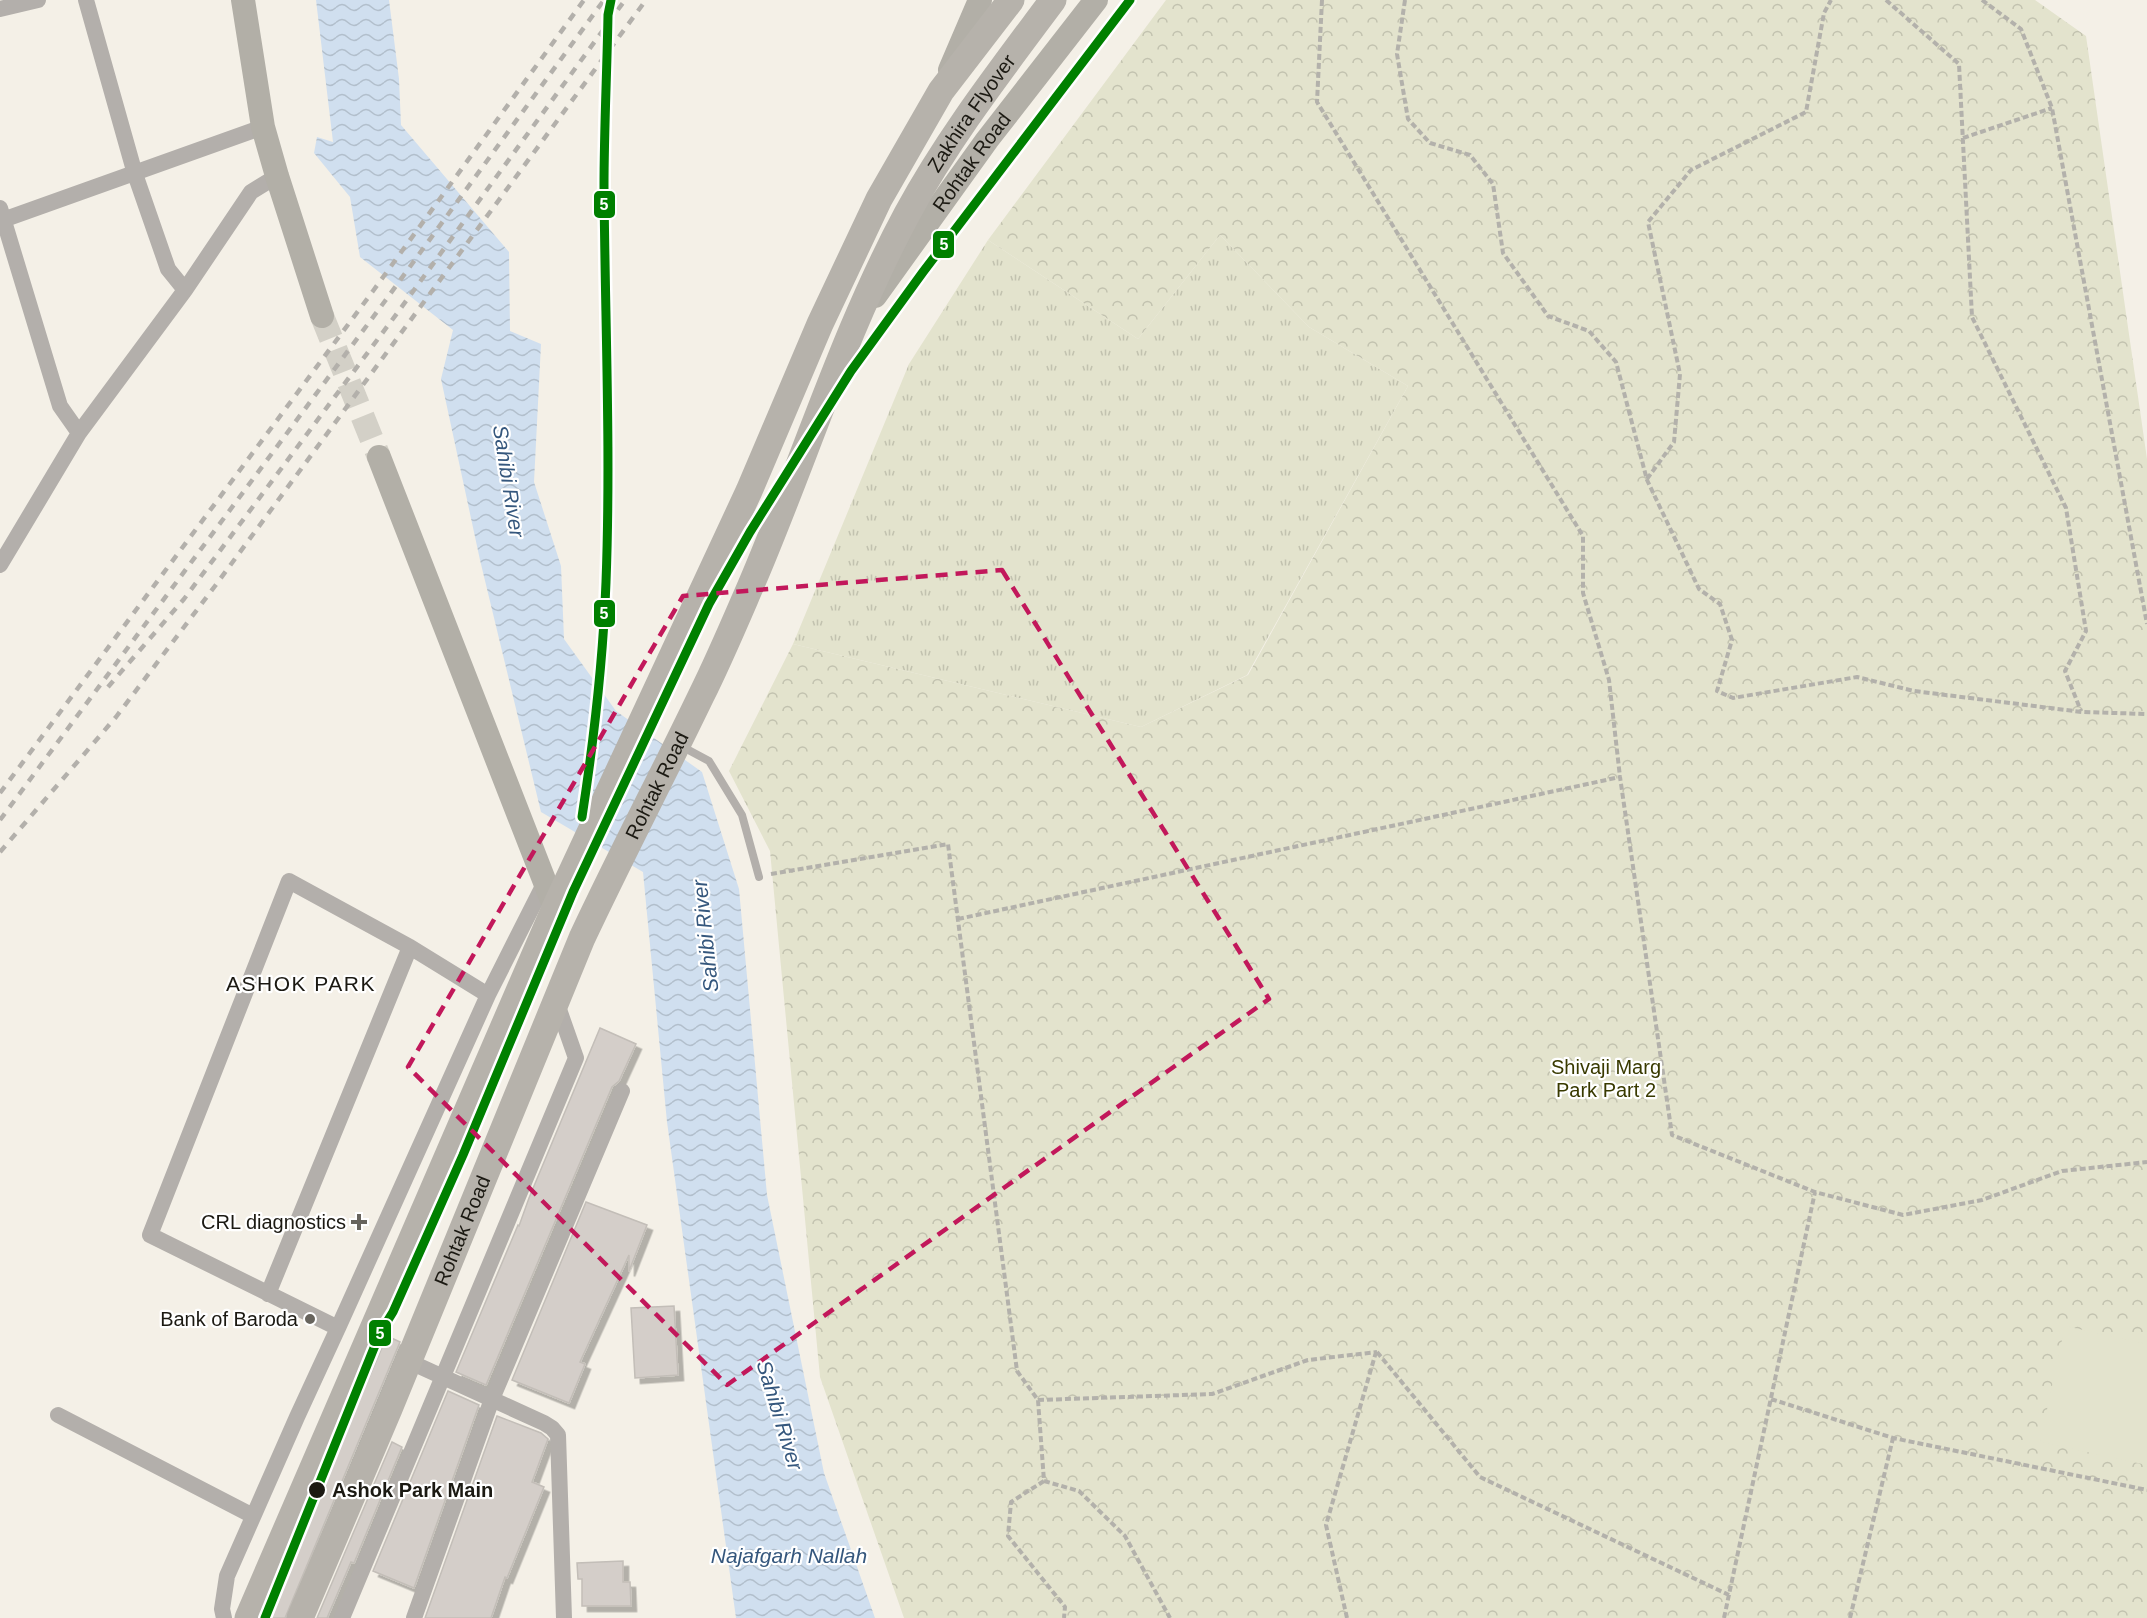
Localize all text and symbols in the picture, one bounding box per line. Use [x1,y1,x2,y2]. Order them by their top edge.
street label: Zakhira Flyover [923,50,1020,176]
street label: Rohtak Road [928,109,1015,216]
line badge: 5 [593,190,616,219]
text: 5 [600,196,609,213]
line badge: 5 [932,230,955,259]
text: 5 [940,236,949,253]
water label: Sahibi River [489,423,529,540]
line badge: 5 [593,599,616,628]
text: 5 [600,605,609,622]
street label: Rohtak Road [621,728,693,843]
water label: Sahibi River [688,878,722,994]
district label: ASHOK PARK [226,972,376,995]
park label: Shivaji Marg Park Part 2 [1551,1056,1661,1101]
street label: Rohtak Road [430,1172,494,1289]
place label: CRL diagnostics [201,1211,346,1233]
marker: CRL diagnostics [350,1213,368,1231]
place label: Bank of Baroda [160,1308,299,1330]
marker: Bank of Baroda [303,1312,317,1326]
line badge: 5 [368,1319,392,1347]
text: 5 [376,1325,385,1342]
water label: Sahibi River [752,1358,808,1473]
place label: Ashok Park Main [332,1479,493,1501]
marker: Ashok Park Main [307,1480,327,1500]
water label: Najafgarh Nallah [711,1544,867,1567]

